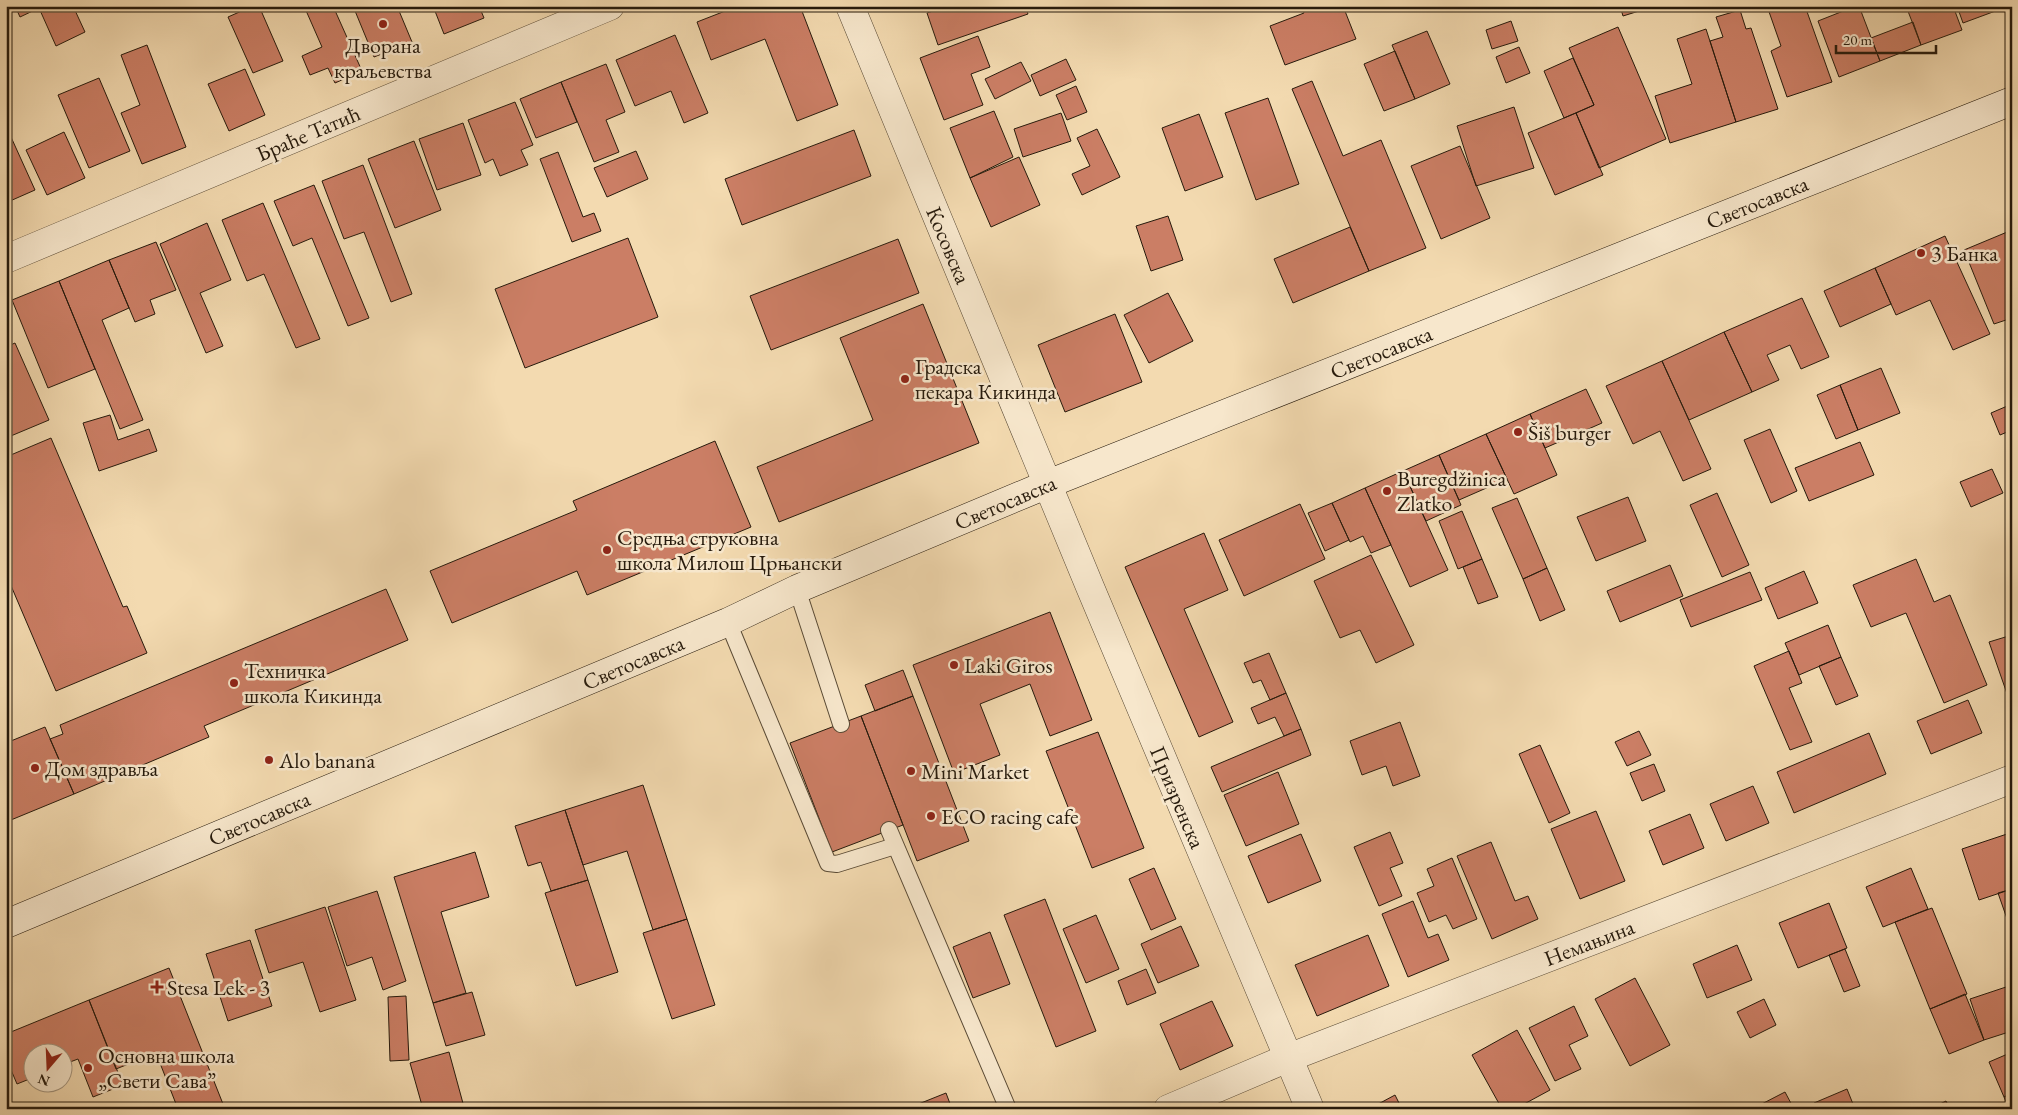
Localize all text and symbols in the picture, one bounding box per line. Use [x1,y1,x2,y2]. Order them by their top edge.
marker: Дворана краљевства [377,18,389,30]
scale bar [1836,22,1936,54]
text: 20 m [1843,30,1872,49]
place label: Дворана краљевства [334,31,432,85]
street label: Браће Татић [252,99,365,168]
street label: Светосавска [1702,169,1813,236]
street label: Косовска [919,202,978,288]
place label: 3 Банка [1931,239,1998,268]
marker: 3 Банка [1915,247,1927,259]
street label: Светосавска [1326,319,1437,386]
place label: Градска пекара Кикинда [915,352,1057,406]
marker: Градска пекара Кикинда [899,373,911,385]
place label: Šiš burger [1528,418,1612,447]
marker: Šiš burger [1512,426,1524,438]
place label: Buregdžinica Zlatko [1397,464,1506,518]
street label: Светосавска [950,468,1061,537]
marker: Buregdžinica Zlatko [1381,485,1393,497]
place label: Средња струковна школа Милош Црњански [617,523,843,577]
marker: Средња струковна школа Милош Црњански [601,544,613,556]
street label: Светосавска [578,628,689,697]
place label: Laki Giros [964,651,1053,680]
place label: Техничка школа Кикинда [244,656,382,710]
marker: Laki Giros [948,659,960,671]
marker: Техничка школа Кикинда [228,677,240,689]
street label: Призренска [1143,741,1212,853]
place label: Alo banana [278,746,375,775]
place label: Дом здравља [45,754,158,783]
marker: Alo banana [263,754,275,766]
place label: Mini Market [921,757,1029,786]
marker: Дом здравља [29,762,41,774]
marker: Mini Market [905,765,917,777]
street label: Светосавска [204,784,315,853]
place label: ECO racing cafe [941,802,1079,831]
marker: ECO racing cafe [925,810,937,822]
street label: Немањина [1540,912,1639,973]
place label: Stesa Lek - 3 [167,973,270,1002]
marker: Stesa Lek - 3 [151,981,163,993]
place label: Основна школа „Свети Сава” [98,1041,235,1095]
north arrow [22,1042,72,1092]
marker: Основна школа „Свети Сава” [82,1062,94,1074]
text: N [35,1070,52,1091]

